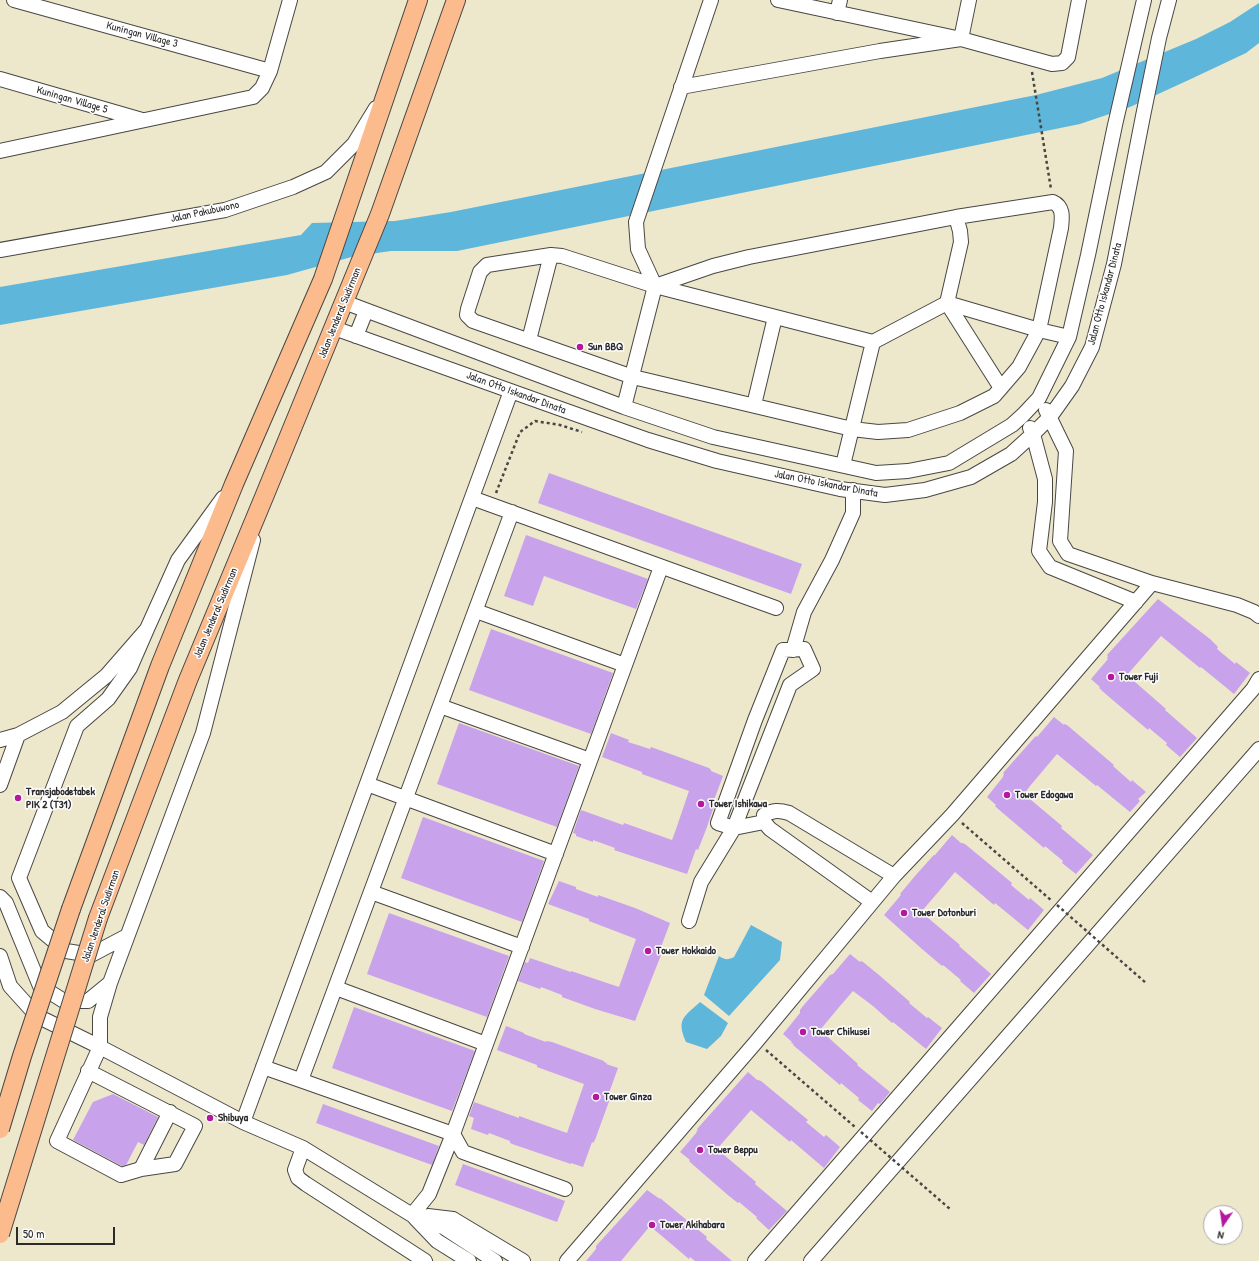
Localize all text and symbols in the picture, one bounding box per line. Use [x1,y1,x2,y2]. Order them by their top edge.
street label: Kuningan Village 3 [105,19,179,51]
street label: Kuningan Village 5 [35,84,109,116]
street label: Jalan Pakubuwono [170,198,240,226]
street label: Jalan Otto Iskandar Dinata [1085,242,1125,346]
street label: Jalan Jenderal Sudirman [316,266,364,360]
place label: Sun BBQ [588,340,623,354]
marker: Sun BBQ [575,342,585,352]
street label: Jalan Otto Iskandar Dinata [464,369,568,417]
street label: Jalan Otto Iskandar Dinata [773,468,879,500]
street label: Jalan Jenderal Sudirman [191,566,241,660]
place label: Tower Fuji [1119,670,1158,684]
marker: Tower Fuji [1106,672,1116,682]
place label: Transjabodetabek PIK 2 (T31) [26,785,95,811]
place label: Tower Edogawa [1015,788,1073,802]
marker: Tower Edogawa [1002,790,1012,800]
marker: Transjabodetabek PIK 2 (T31) [13,793,23,803]
place label: Tower Ishikawa [709,797,767,811]
marker: Tower Ishikawa [696,799,706,809]
street label: Jalan Jenderal Sudirman [79,868,123,964]
place label: Tower Dotonburi [912,906,976,920]
marker: Tower Dotonburi [899,908,909,918]
place label: Tower Hokkaido [656,944,716,958]
marker: Tower Hokkaido [643,946,653,956]
place label: Tower Chikusei [811,1025,870,1039]
marker: Tower Chikusei [798,1027,808,1037]
place label: Tower Ginza [604,1090,652,1104]
marker: Tower Ginza [591,1092,601,1102]
place label: Shibuya [218,1111,248,1125]
marker: Shibuya [205,1113,215,1123]
place label: Tower Beppu [708,1143,758,1157]
marker: Tower Beppu [695,1145,705,1155]
north arrow [1203,1205,1243,1245]
place label: Tower Akihabara [660,1218,725,1232]
scale bar [18,1219,117,1245]
marker: Tower Akihabara [647,1220,657,1230]
text: 50 m [23,1225,44,1242]
text: N [1216,1228,1225,1243]

